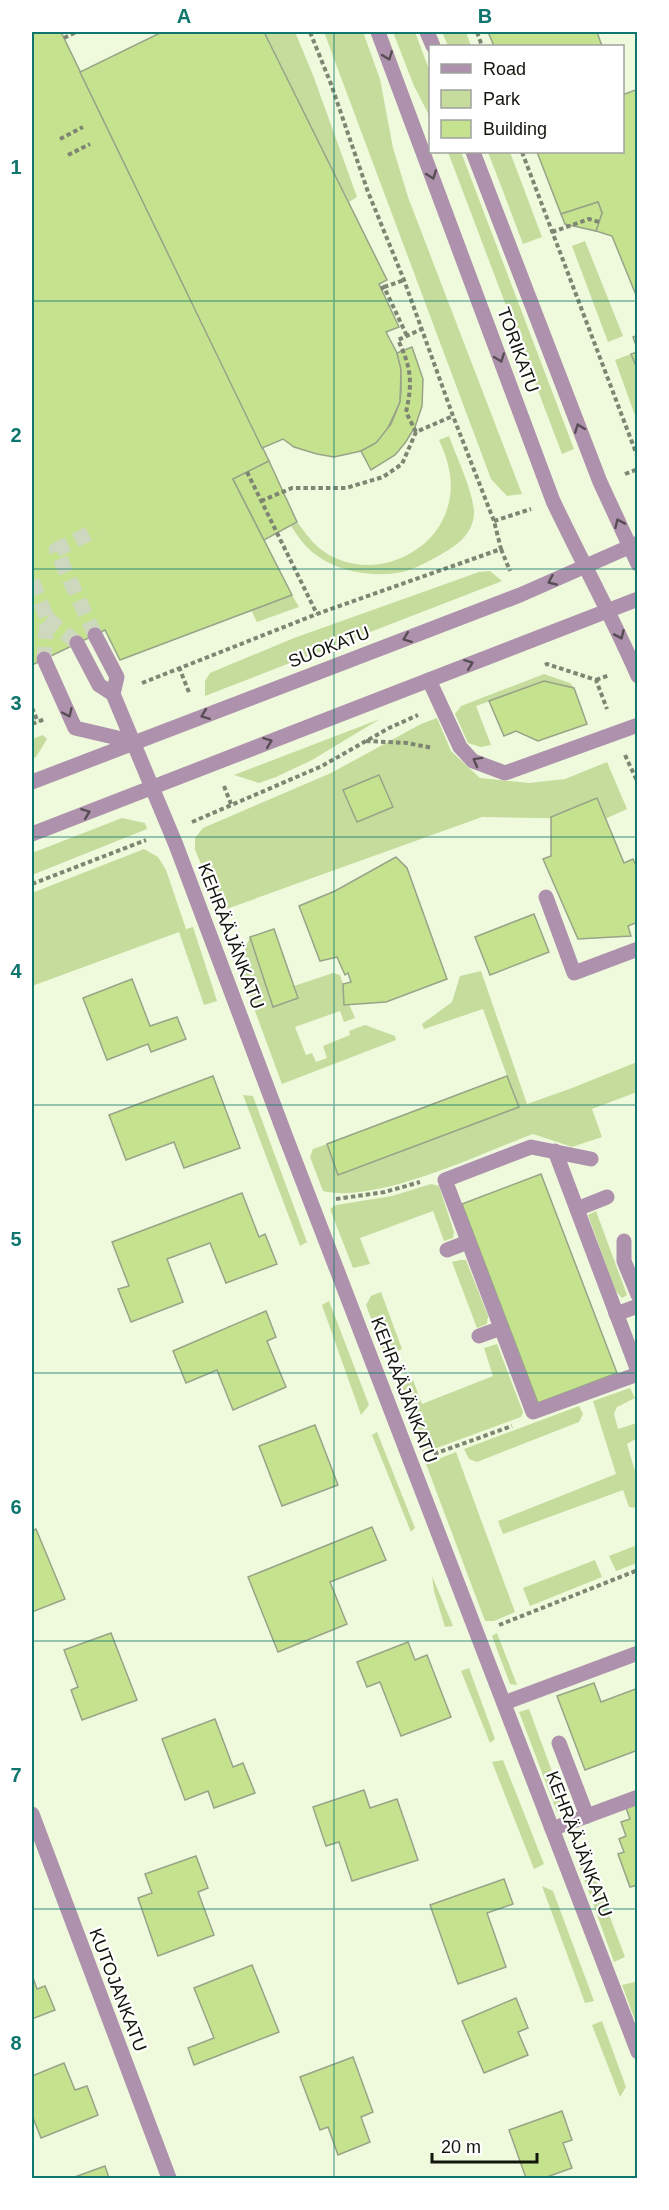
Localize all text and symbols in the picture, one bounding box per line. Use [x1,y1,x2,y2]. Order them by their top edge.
text: A [177,5,191,27]
text: B [478,5,492,27]
legend [429,45,624,153]
one-way arrow [380,51,393,61]
text: Road [483,59,526,79]
text: Park [483,89,521,109]
text: Building [483,119,547,139]
text: 1 [10,156,22,178]
one-way arrow [425,169,437,180]
street label: TORIKATU [493,305,543,395]
one-way arrow [493,352,505,363]
one-way arrow [574,423,587,434]
text: 2 [10,424,22,446]
one-way arrow [614,519,626,530]
one-way arrow [547,573,558,585]
street label: SUOKATU [285,622,373,672]
one-way arrow [612,628,624,639]
one-way arrow [402,631,413,643]
one-way arrow [463,659,474,671]
text: 3 [10,692,22,714]
one-way arrow [60,706,72,717]
one-way arrow [200,708,211,721]
one-way arrow [262,737,273,750]
one-way arrow [473,757,483,768]
one-way arrow [80,808,91,820]
street label: KEHRÄÄJÄNKATU [194,860,268,1012]
text: 4 [10,960,22,982]
text: 5 [10,1228,22,1250]
street label: KEHRÄÄJÄNKATU [367,1314,441,1466]
text: 6 [10,1496,22,1518]
text: 7 [10,1764,22,1786]
street label: KEHRÄÄJÄNKATU [542,1768,616,1920]
street label: KUTOJANKATU [85,1926,151,2054]
text: 8 [10,2032,22,2054]
scale bar [432,2126,537,2164]
text: 20 m [441,2137,481,2157]

